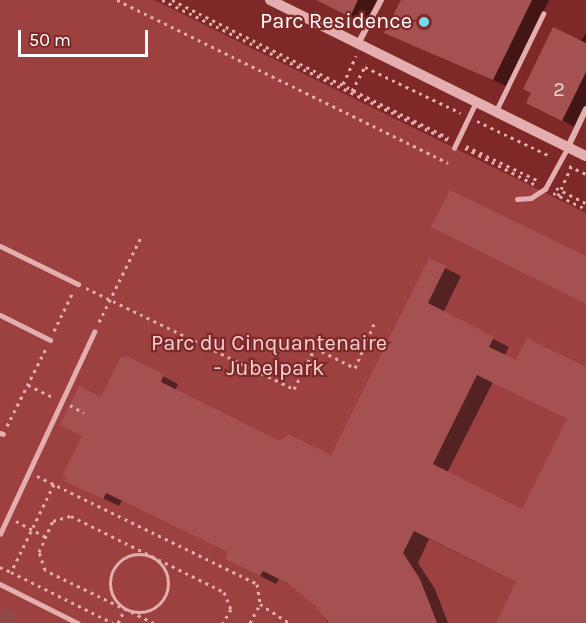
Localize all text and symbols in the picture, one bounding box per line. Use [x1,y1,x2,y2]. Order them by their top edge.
place label: Parc Residence [260,9,412,35]
marker: Parc Residence [417,15,431,29]
scale bar [21,18,152,56]
text: 50 m [29,29,71,51]
house number: 2 [553,77,565,101]
park label: Parc du Cinquantenaire - Jubelpark [151,330,387,382]

